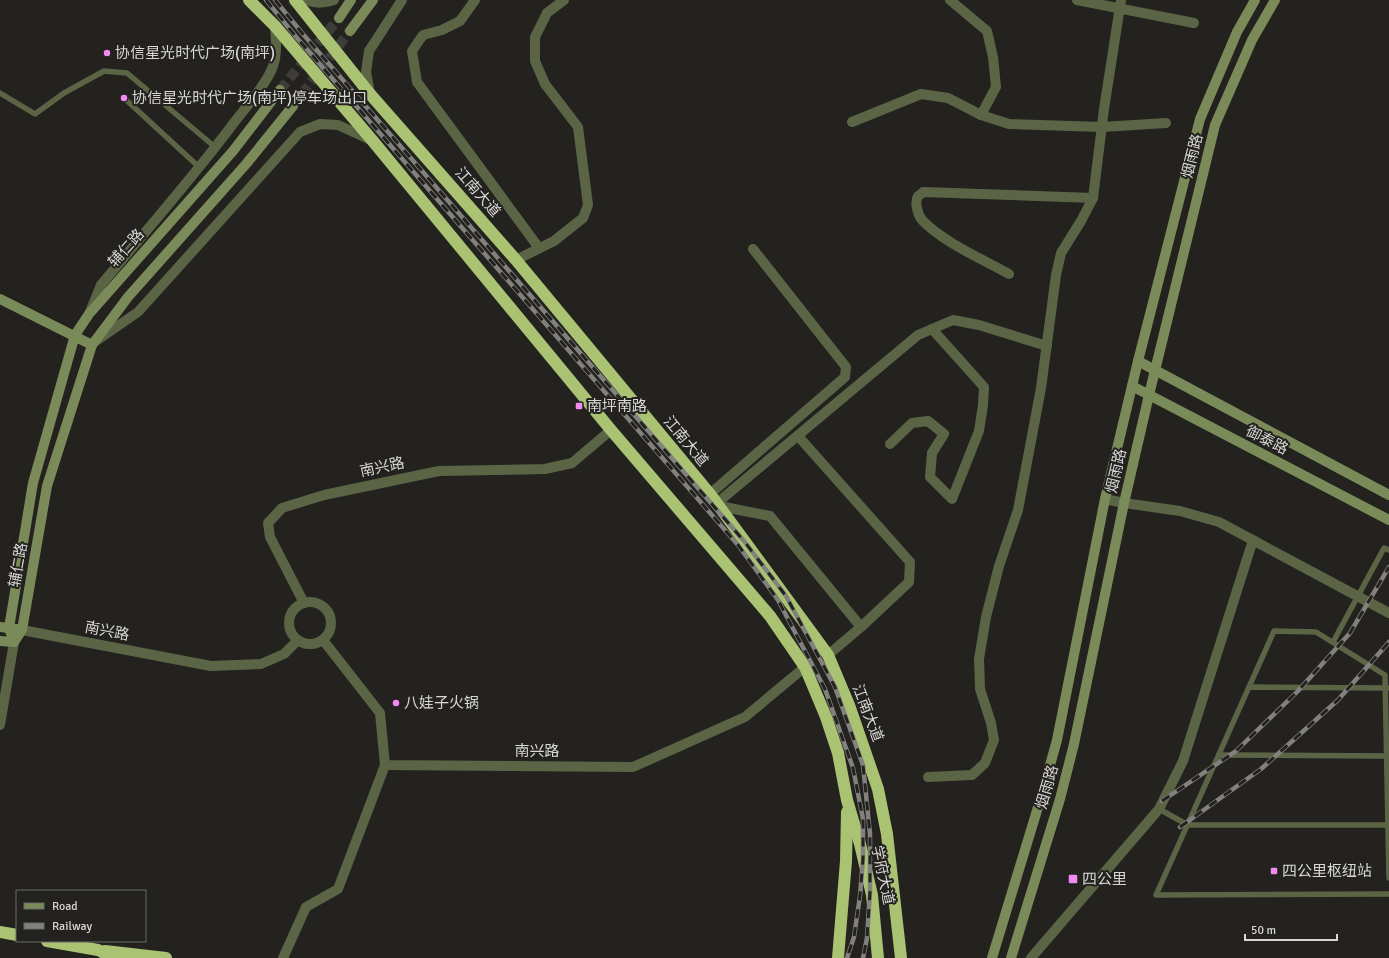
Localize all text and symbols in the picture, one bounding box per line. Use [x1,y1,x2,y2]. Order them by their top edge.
place label: 协信星光时代广场(南坪) [115,44,275,62]
marker: 协信星光时代广场(南坪) [102,48,112,58]
place label: 协信星光时代广场(南坪)停车场出口 [132,89,367,107]
marker: 协信星光时代广场(南坪)停车场出口 [119,93,129,103]
street label: 烟雨路 [1178,132,1206,180]
street label: 江南大道 [452,163,504,221]
street label: 辅仁路 [104,225,148,271]
place label: 南坪南路 [587,397,647,415]
marker: 南坪南路 [574,401,584,411]
street label: 江南大道 [660,412,712,470]
street label: 御泰路 [1243,422,1291,458]
street label: 烟雨路 [1102,447,1130,495]
street label: 南兴路 [358,454,406,480]
street label: 辅仁路 [5,541,31,589]
street label: 南兴路 [83,618,131,644]
street label: 江南大道 [849,682,887,744]
place label: 八娃子火锅 [404,694,479,712]
marker: 八娃子火锅 [391,698,401,708]
street label: 南兴路 [514,742,560,760]
street label: 烟雨路 [1032,763,1062,811]
street label: 学府大道 [868,844,898,906]
place label: 四公里枢纽站 [1282,862,1372,880]
marker: 四公里枢纽站 [1269,866,1279,876]
place label: 四公里 [1082,870,1127,888]
marker: 四公里 [1067,873,1079,885]
legend [16,890,146,942]
text: Road [52,899,78,914]
scale bar [1245,916,1337,942]
text: Railway [52,919,92,934]
text: 50 m [1251,923,1276,938]

